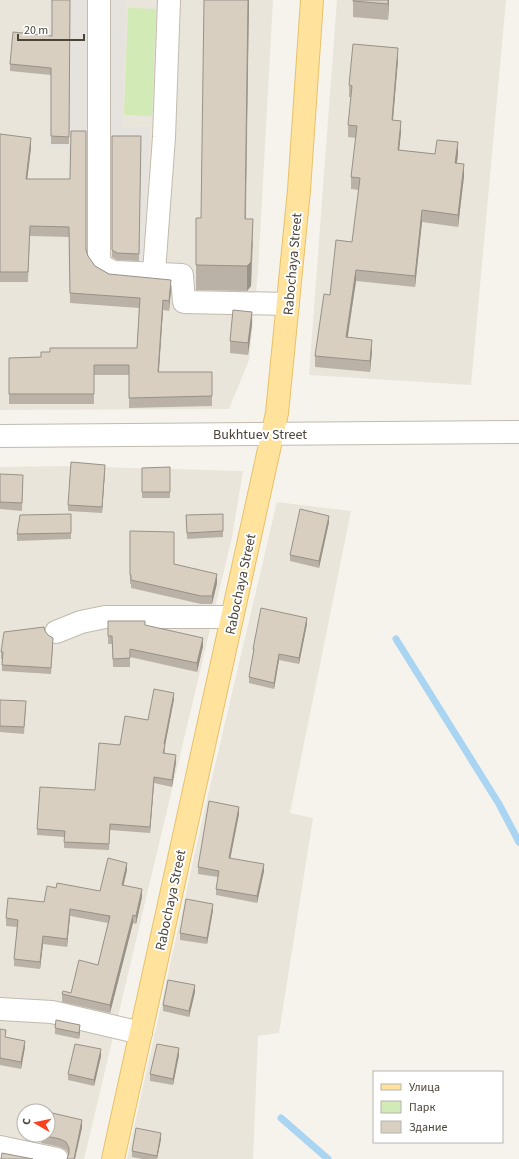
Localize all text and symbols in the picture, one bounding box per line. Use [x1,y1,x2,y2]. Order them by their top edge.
scale bar [18,16,84,42]
text: 20 m [24,22,48,39]
street label: Rabochaya Street [279,212,307,316]
street label: Bukhtuev Street [213,425,307,445]
street label: Rabochaya Street [221,532,261,636]
street label: Rabochaya Street [151,848,191,952]
legend [373,1071,503,1143]
text: Улица [409,1079,440,1096]
text: Парк [409,1099,435,1116]
north arrow [16,1103,56,1143]
text: С [19,1117,35,1126]
text: Здание [409,1119,448,1136]

